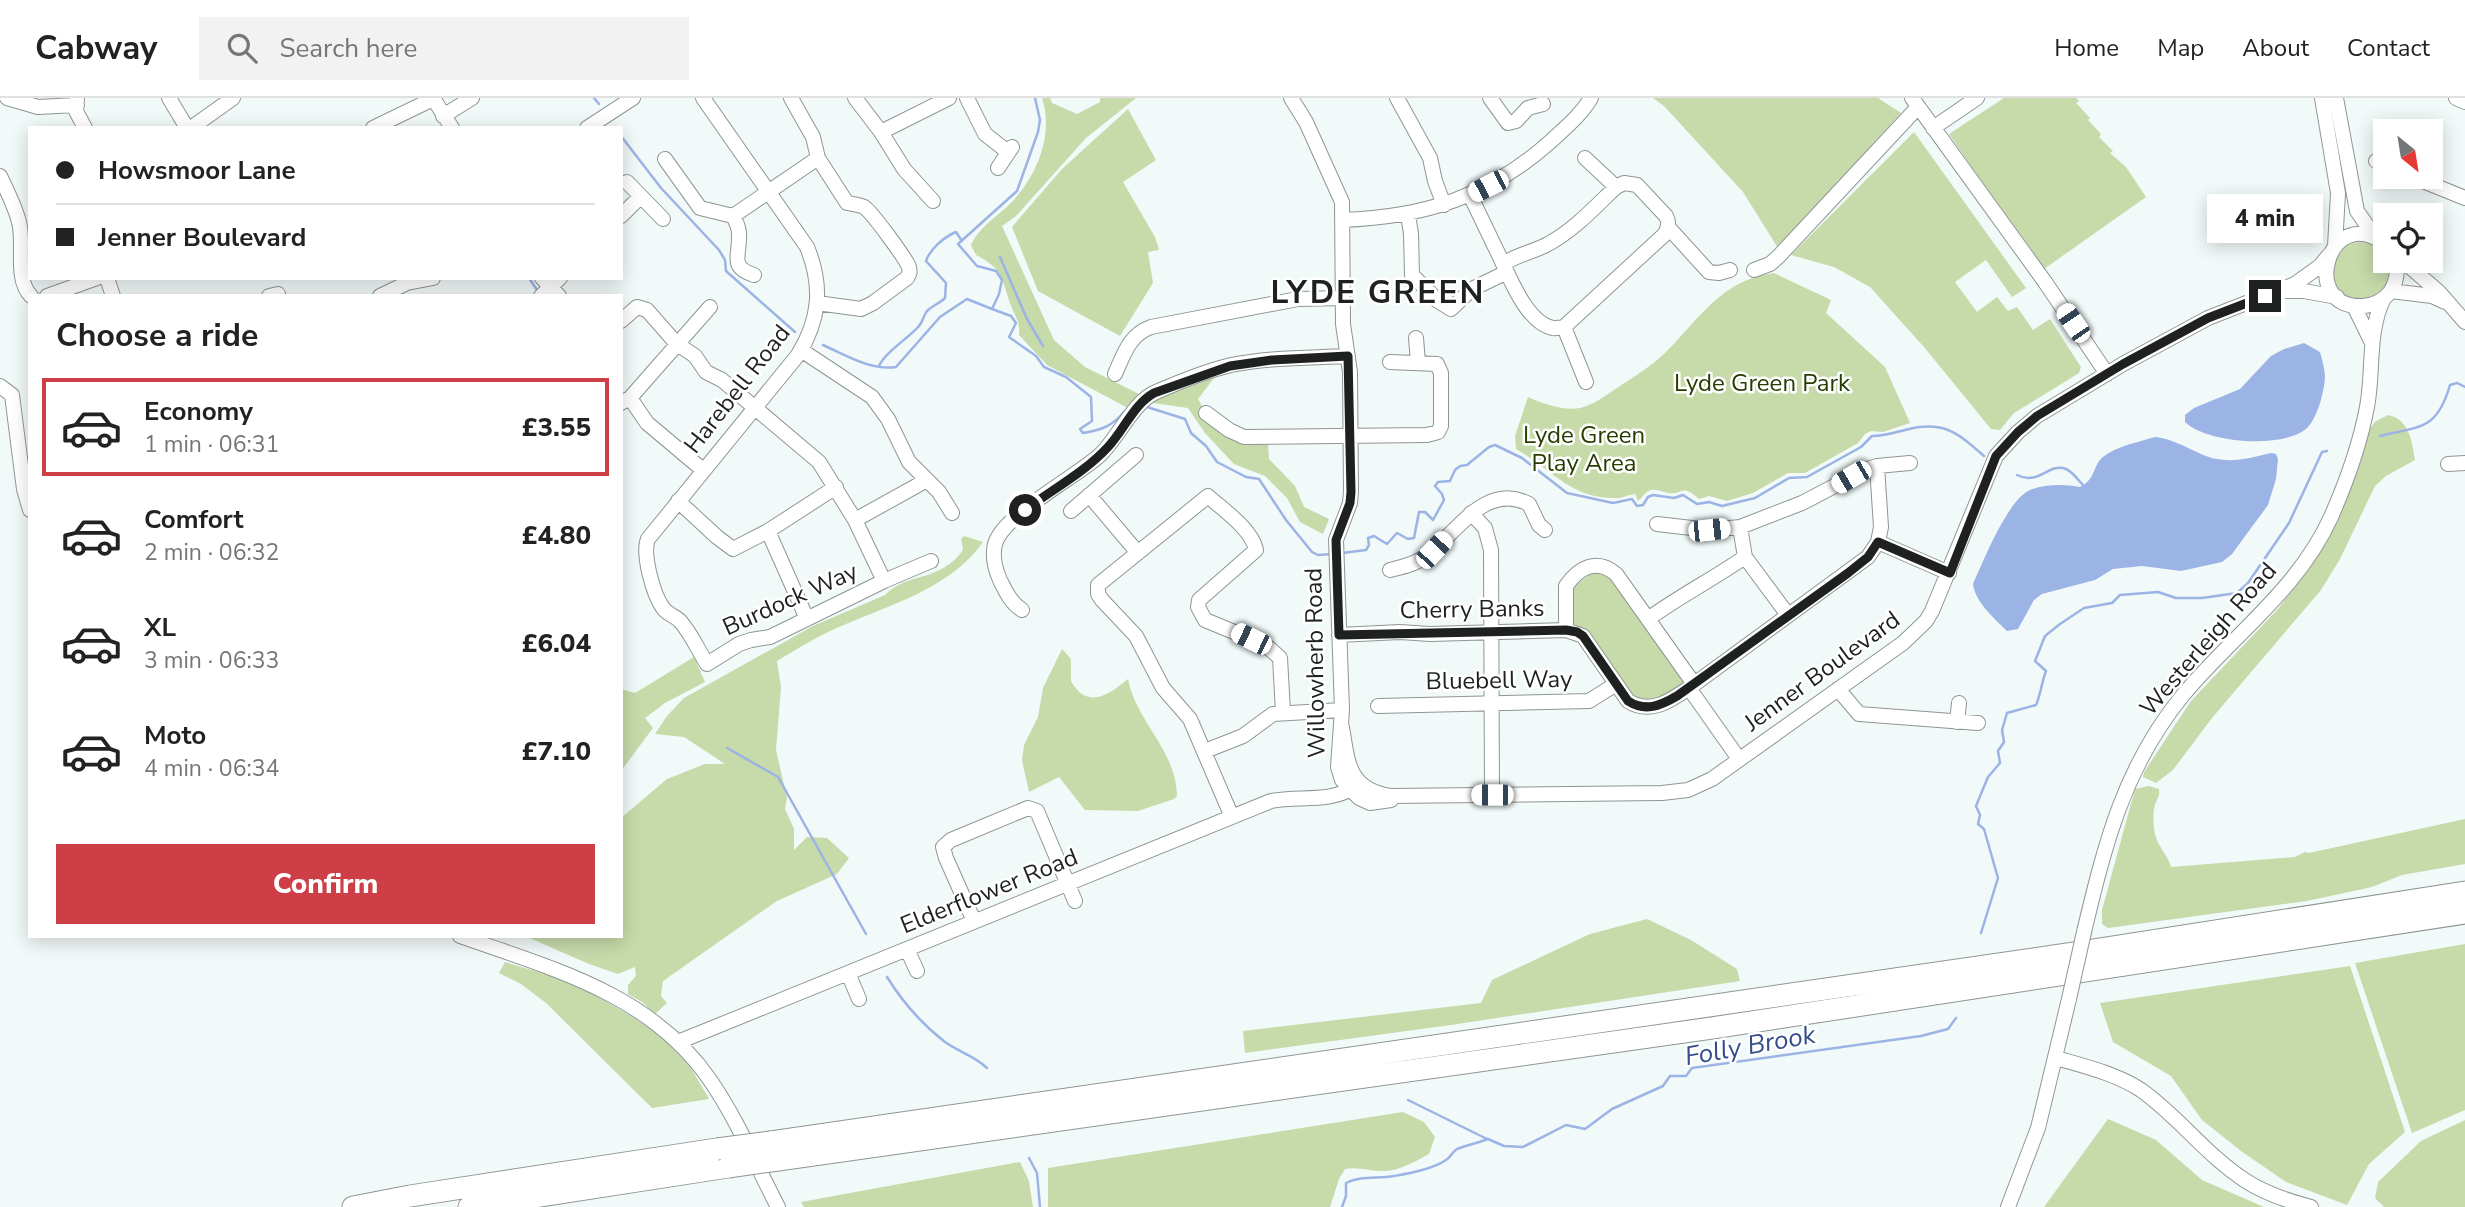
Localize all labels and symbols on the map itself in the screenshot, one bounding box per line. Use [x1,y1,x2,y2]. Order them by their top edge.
north arrow [2373,119,2443,189]
car [1465,167,1512,205]
callout: 4 min [2207,194,2323,244]
district label: LYDE GREEN [1271,271,1485,314]
route end [2249,280,2281,312]
car [2053,300,2094,346]
street label: Harebell Road [677,318,797,460]
park label: Lyde Green Park [1674,367,1851,399]
park label: Lyde Green Play Area [1523,419,1645,479]
car [1828,457,1875,497]
route start [1009,494,1041,526]
car [1688,517,1731,543]
car [1412,527,1457,573]
street label: Burdock Way [717,555,863,643]
street label: Westerleigh Road [2132,555,2284,723]
street label: Willowherb Road [1297,568,1333,758]
street label: Cherry Banks [1399,592,1545,626]
street label: Jenner Boulevard [1737,604,1906,739]
car [1228,620,1275,658]
street label: Bluebell Way [1425,663,1573,697]
car [1472,785,1514,806]
street label: Elderflower Road [896,841,1082,941]
water label: Folly Brook [1682,1017,1819,1074]

